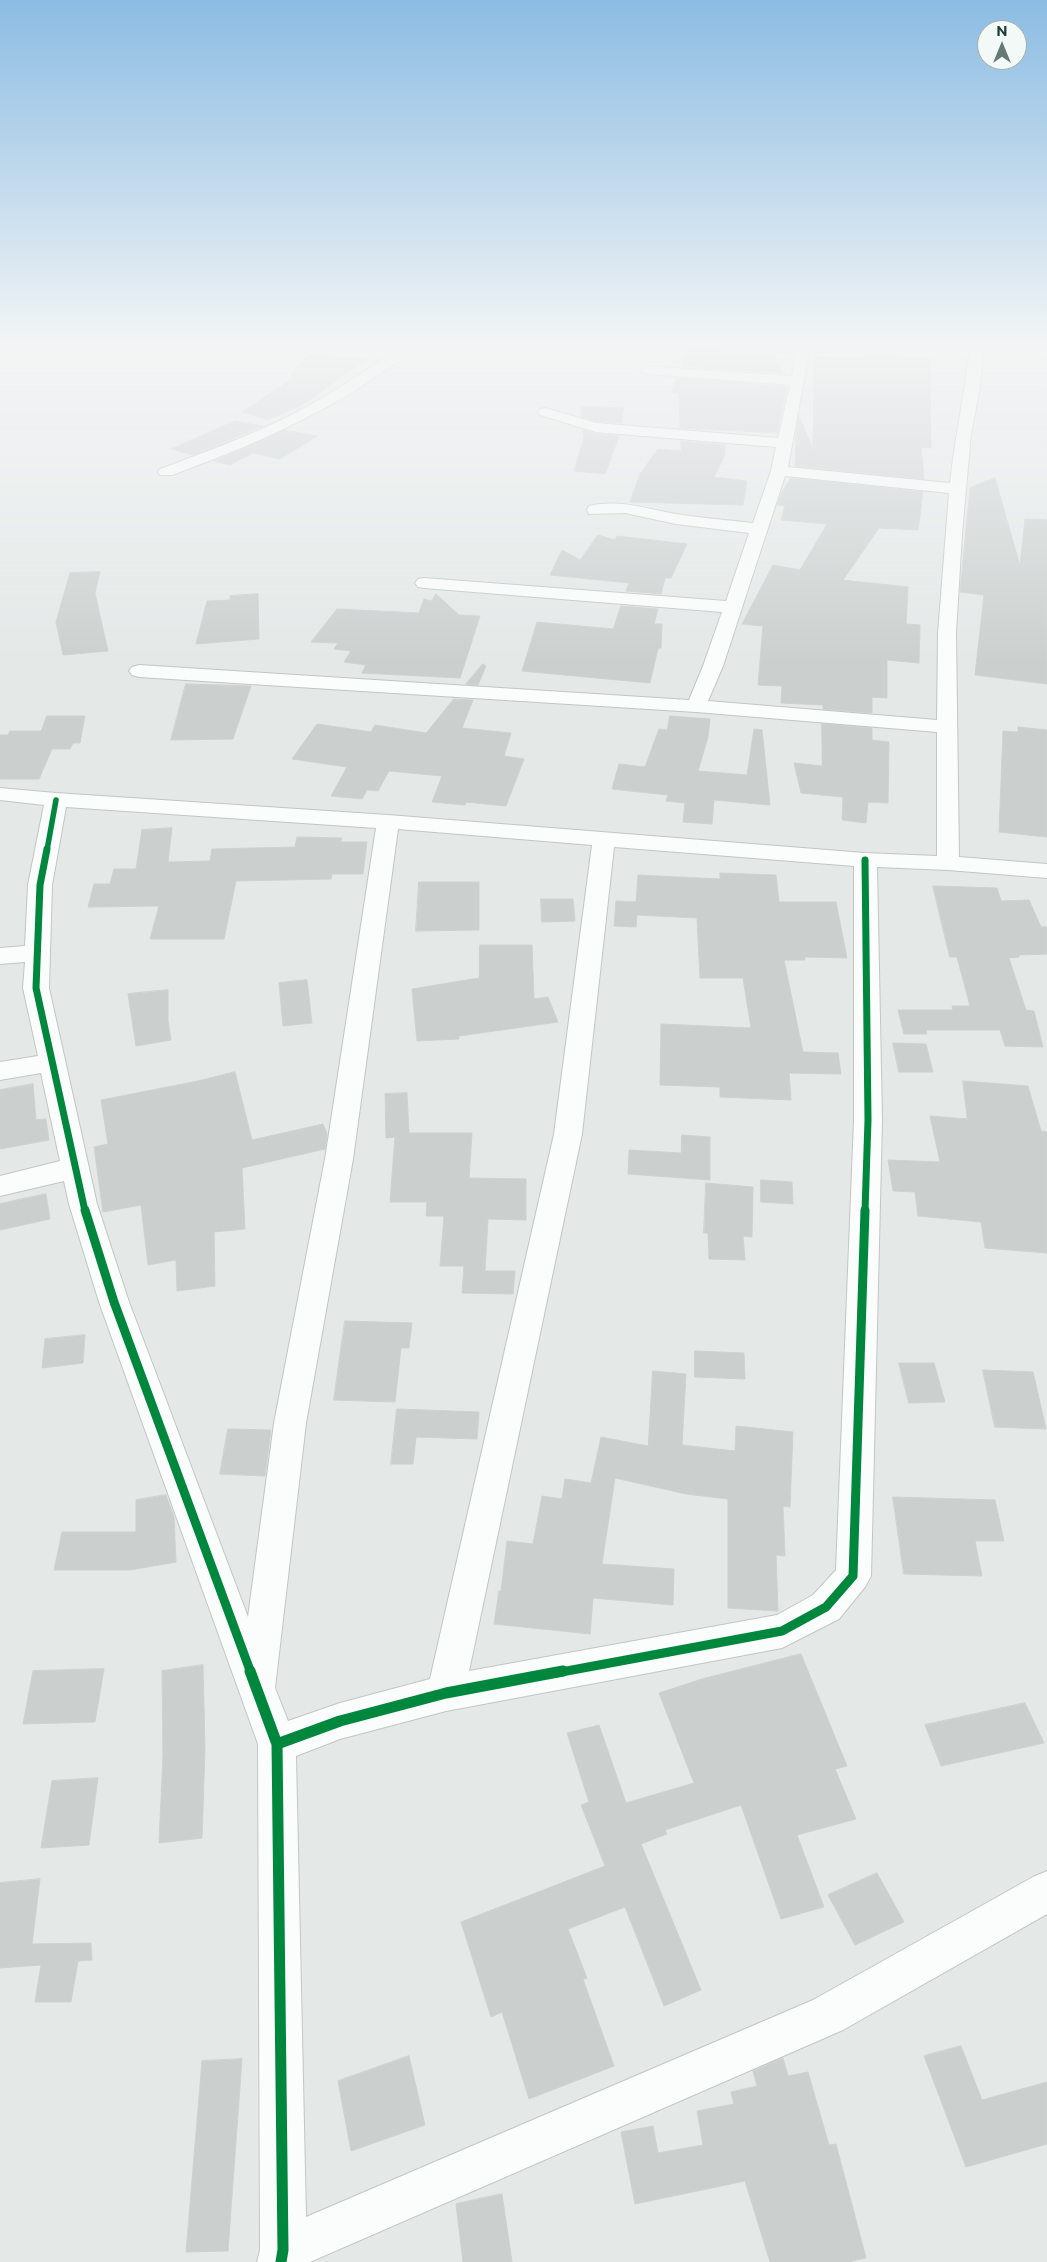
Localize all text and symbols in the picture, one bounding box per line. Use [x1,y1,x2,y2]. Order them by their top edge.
north arrow [977,20,1027,70]
text: N [996,22,1008,40]

